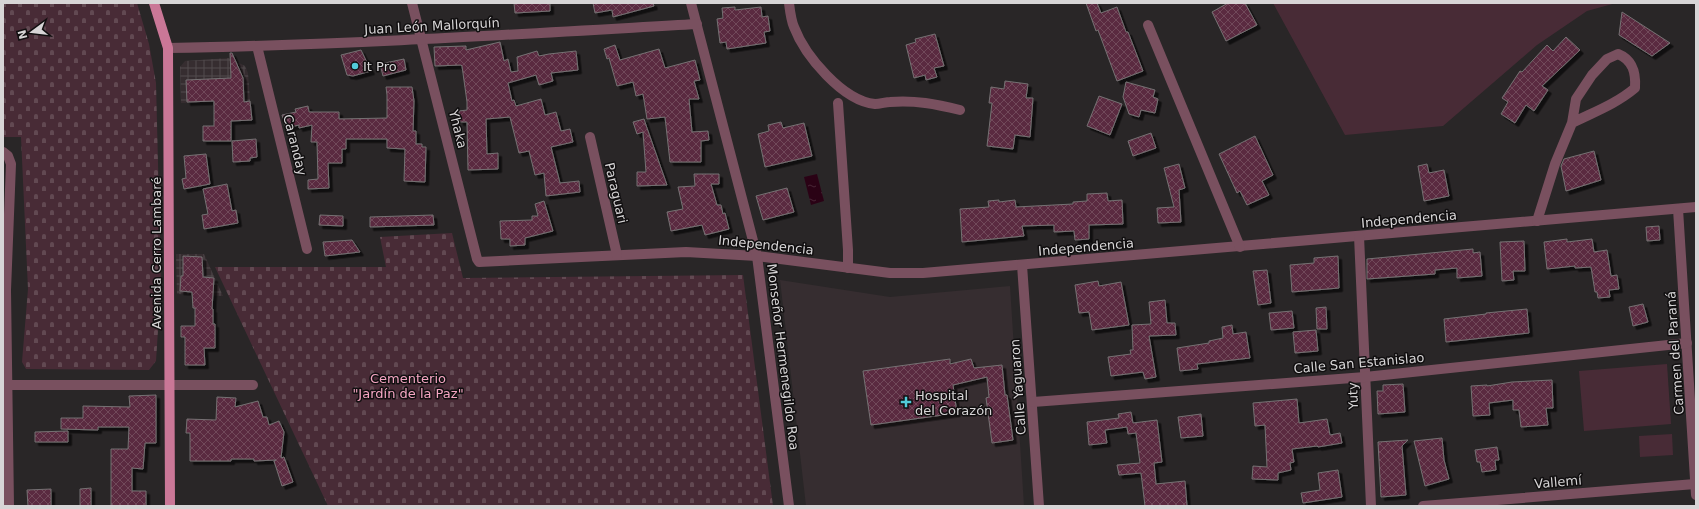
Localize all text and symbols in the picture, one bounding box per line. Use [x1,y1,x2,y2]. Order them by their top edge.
north arrow [12,12,52,52]
street label: Juan León Mallorquín [363,15,500,37]
text: N [15,28,30,41]
place label: It Pro [363,59,397,74]
marker: It Pro [350,61,360,71]
street label: Yhaka [446,107,470,150]
street label: Caranday [280,113,310,177]
street label: Paraguari [602,161,630,225]
street label: Avenida Cerro Lambaré [149,177,164,329]
street label: Independencia [1361,207,1457,231]
street label: Independencia [717,233,815,257]
street label: Independencia [1038,235,1134,259]
street label: Monseñor Hermenegildo Roa [764,263,802,451]
street label: Carmen del Paraná [1663,291,1687,415]
street label: Calle Yaguaron [1007,338,1029,436]
street label: Calle San Estanislao [1293,350,1425,376]
park label: Cementerio "Jardín de la Paz" [352,371,464,401]
street label: Yuty [1345,382,1361,411]
place label: Hospital del Corazón [915,388,992,418]
marker: Hospital del Corazón [900,396,912,408]
street label: Vallemí [1534,472,1583,492]

